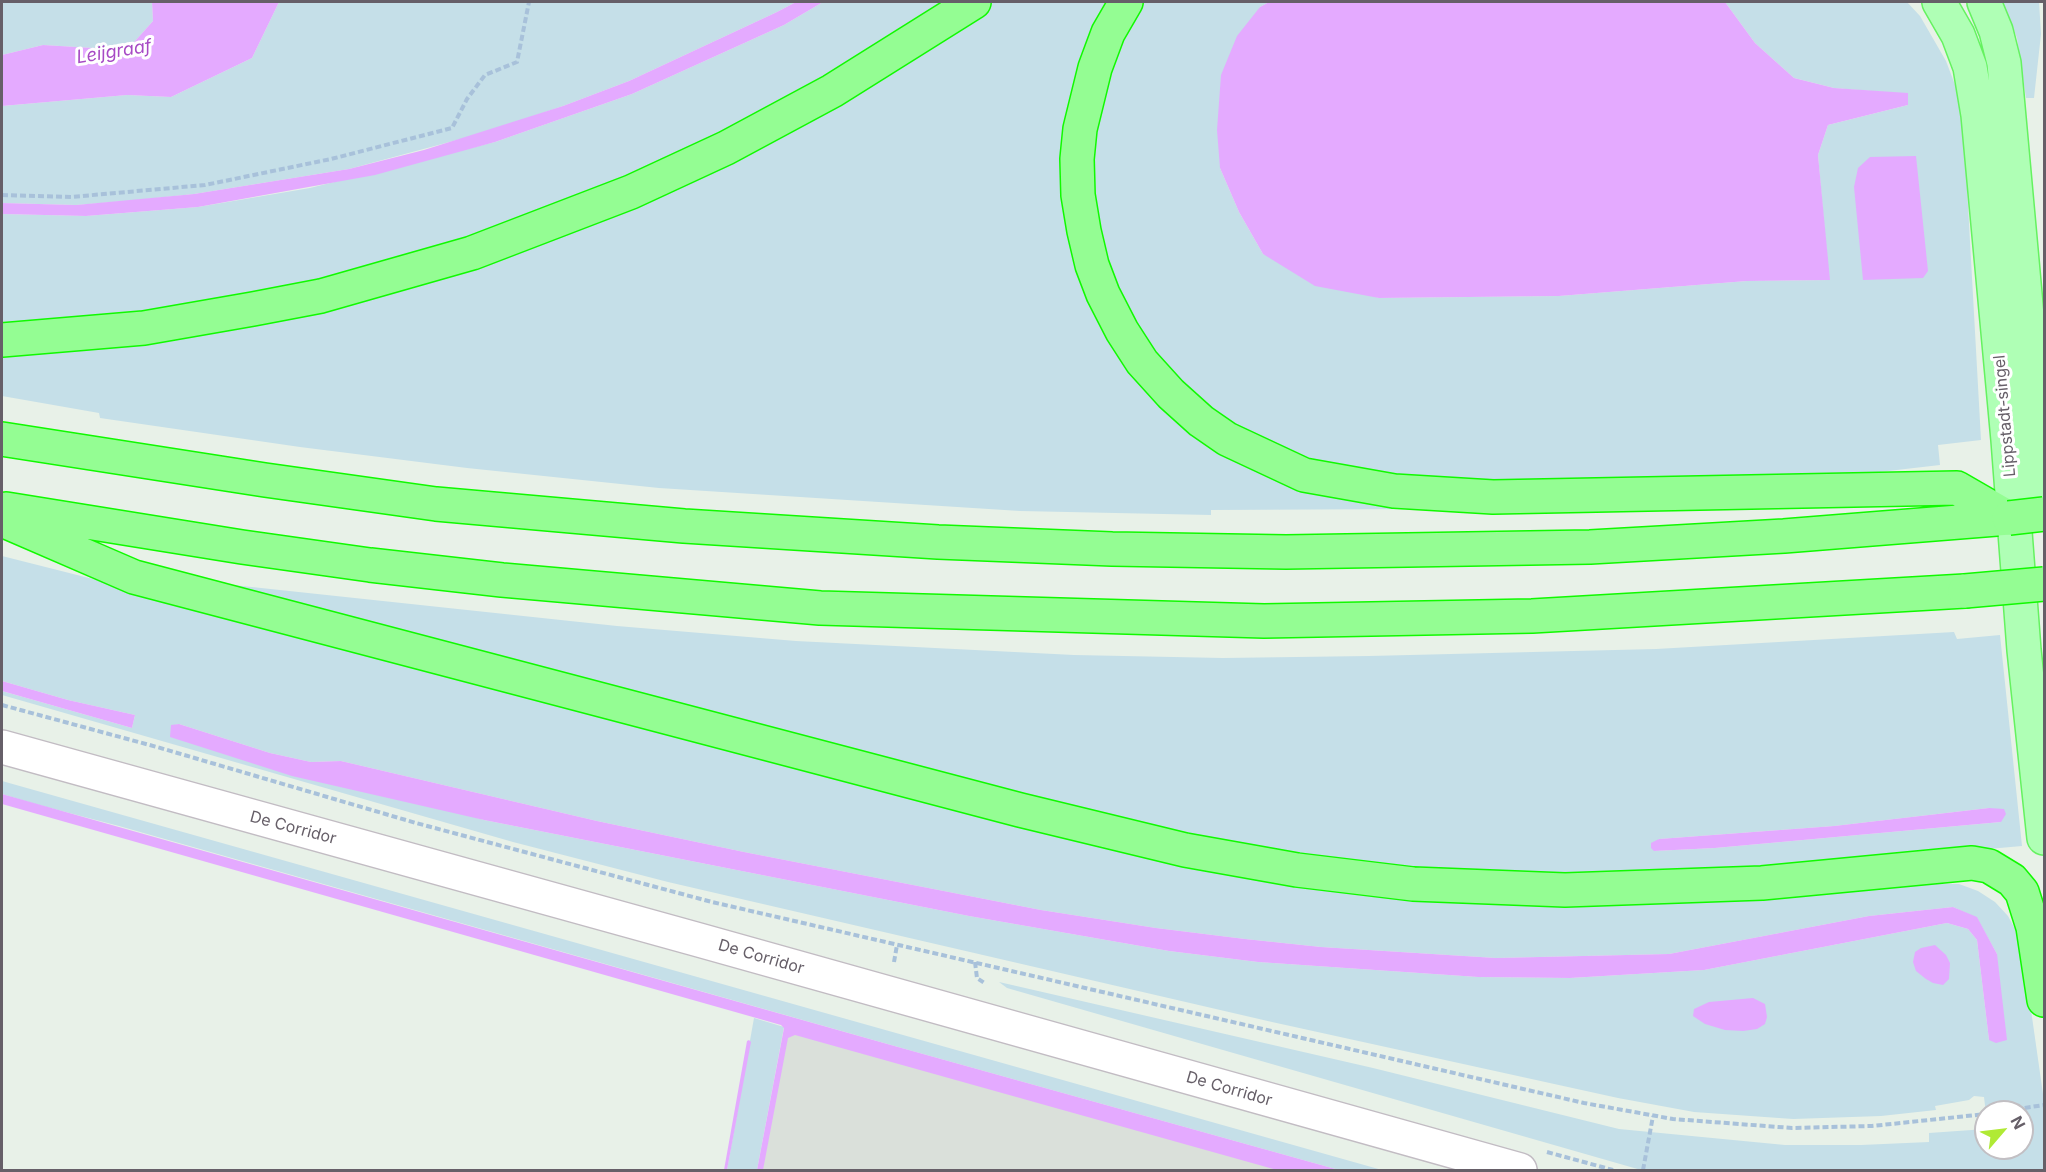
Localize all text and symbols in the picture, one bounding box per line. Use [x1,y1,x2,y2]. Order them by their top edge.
water label: Leijgraaf [75,35,153,69]
street label: Lippstadt-singel [1990,354,2020,478]
street label: De Corridor [248,807,338,849]
street label: De Corridor [716,936,806,978]
street label: De Corridor [1184,1068,1274,1110]
north arrow [1974,1100,2034,1160]
text: N [2006,1112,2030,1133]

